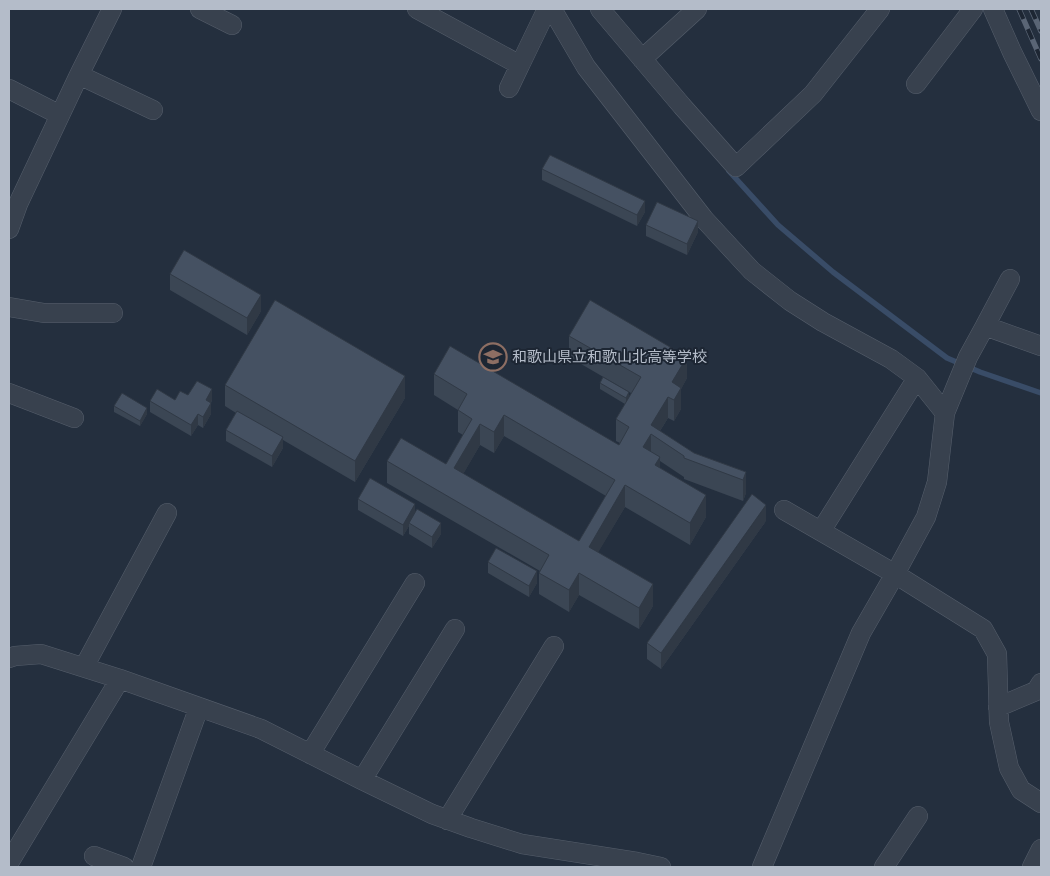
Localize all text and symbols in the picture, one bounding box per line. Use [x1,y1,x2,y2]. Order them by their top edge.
school or university icon: 和歌山県立和歌山北高等学校 [478,342,508,372]
place label: 和歌山県立和歌山北高等学校 [512,348,707,366]

